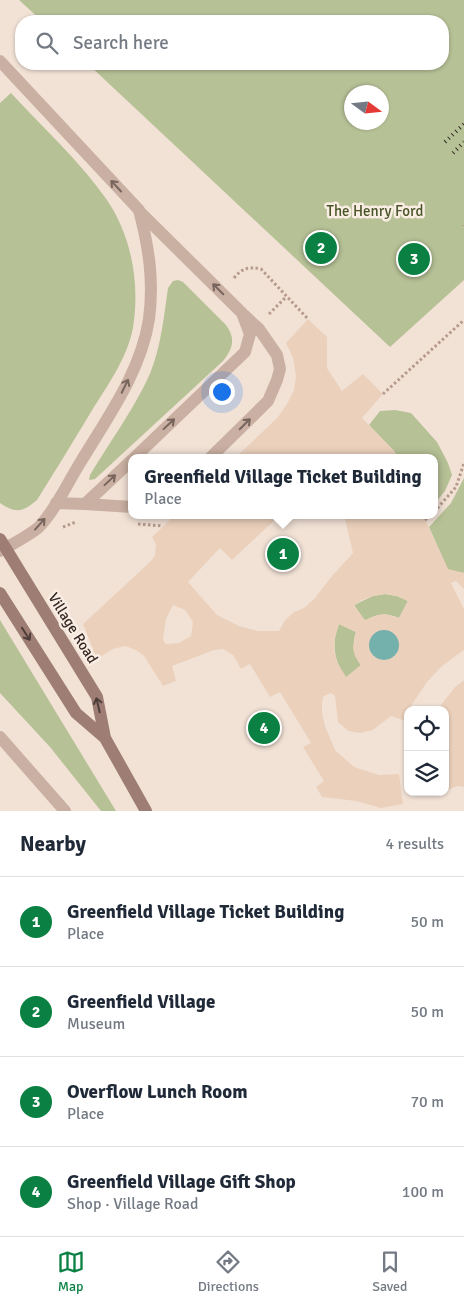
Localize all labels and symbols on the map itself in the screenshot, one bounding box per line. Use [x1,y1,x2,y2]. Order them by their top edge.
north arrow [344,85,389,130]
one-way arrow [110,179,122,192]
park label: The Henry Ford [327,202,424,220]
pin: 2 [305,229,337,267]
pin: 3 [398,240,430,278]
one-way arrow [212,283,224,295]
one-way arrow [121,379,130,394]
your location [209,379,235,405]
one-way arrow [163,418,175,430]
one-way arrow [238,418,251,430]
one-way arrow [104,474,117,486]
one-way arrow [34,517,45,530]
pin: 1 [267,535,299,573]
street label: Village Road [44,589,102,667]
one-way arrow [21,627,32,641]
one-way arrow [93,697,102,713]
pin: 4 [248,709,280,747]

